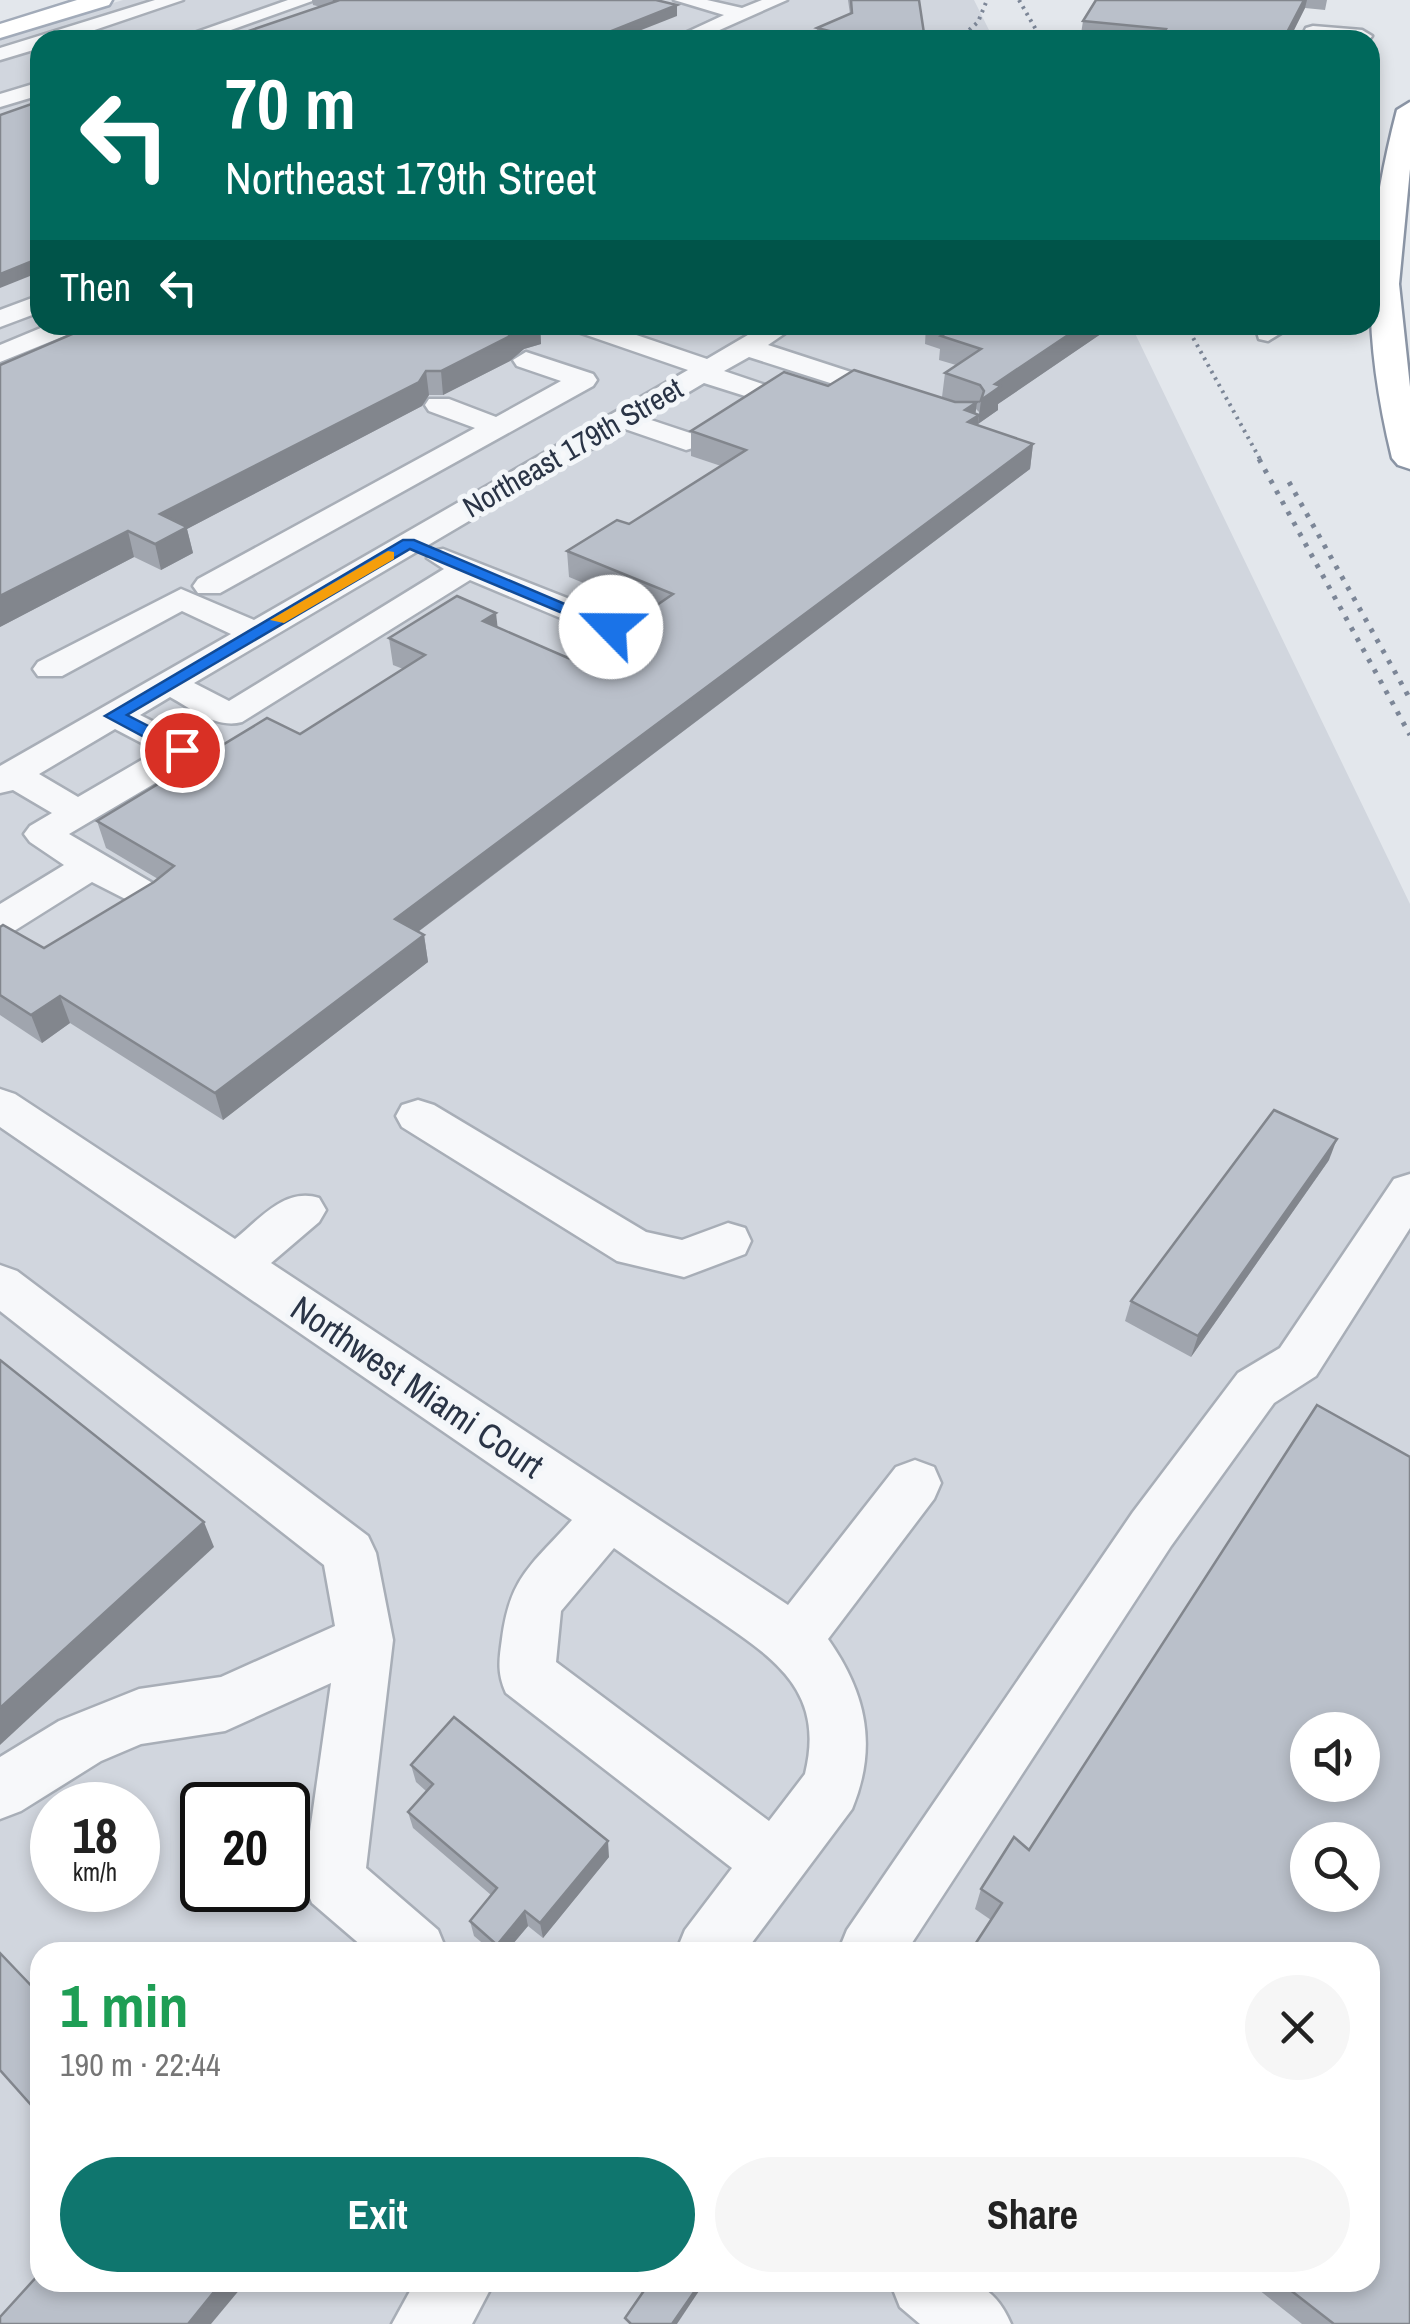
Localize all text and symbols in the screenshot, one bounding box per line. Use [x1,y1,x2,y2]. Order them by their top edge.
text: 70 m [225,57,356,151]
icon: left [60,70,190,200]
text: Northeast 179th Street [225,147,596,208]
icon: left [151,260,206,315]
text: Then [60,262,131,313]
street label: Northeast 179th Street [455,368,690,526]
position arrow [559,575,663,679]
pin [140,708,225,793]
icon: arrive [155,723,210,778]
street label: Northwest Miami Court [282,1285,553,1489]
map controls [1290,1712,1380,1912]
button: sound [1290,1712,1380,1802]
speed limit sign: 20 [180,1782,310,1912]
text: 18 [72,1801,118,1869]
button: search [1290,1822,1380,1912]
text: km/h [73,1855,117,1889]
text: 1 min [60,1965,189,2046]
button: close [1245,1975,1350,2080]
text: 190 m · 22:44 [60,2043,220,2086]
button: Exit [60,2157,695,2272]
button: Share [715,2157,1350,2272]

